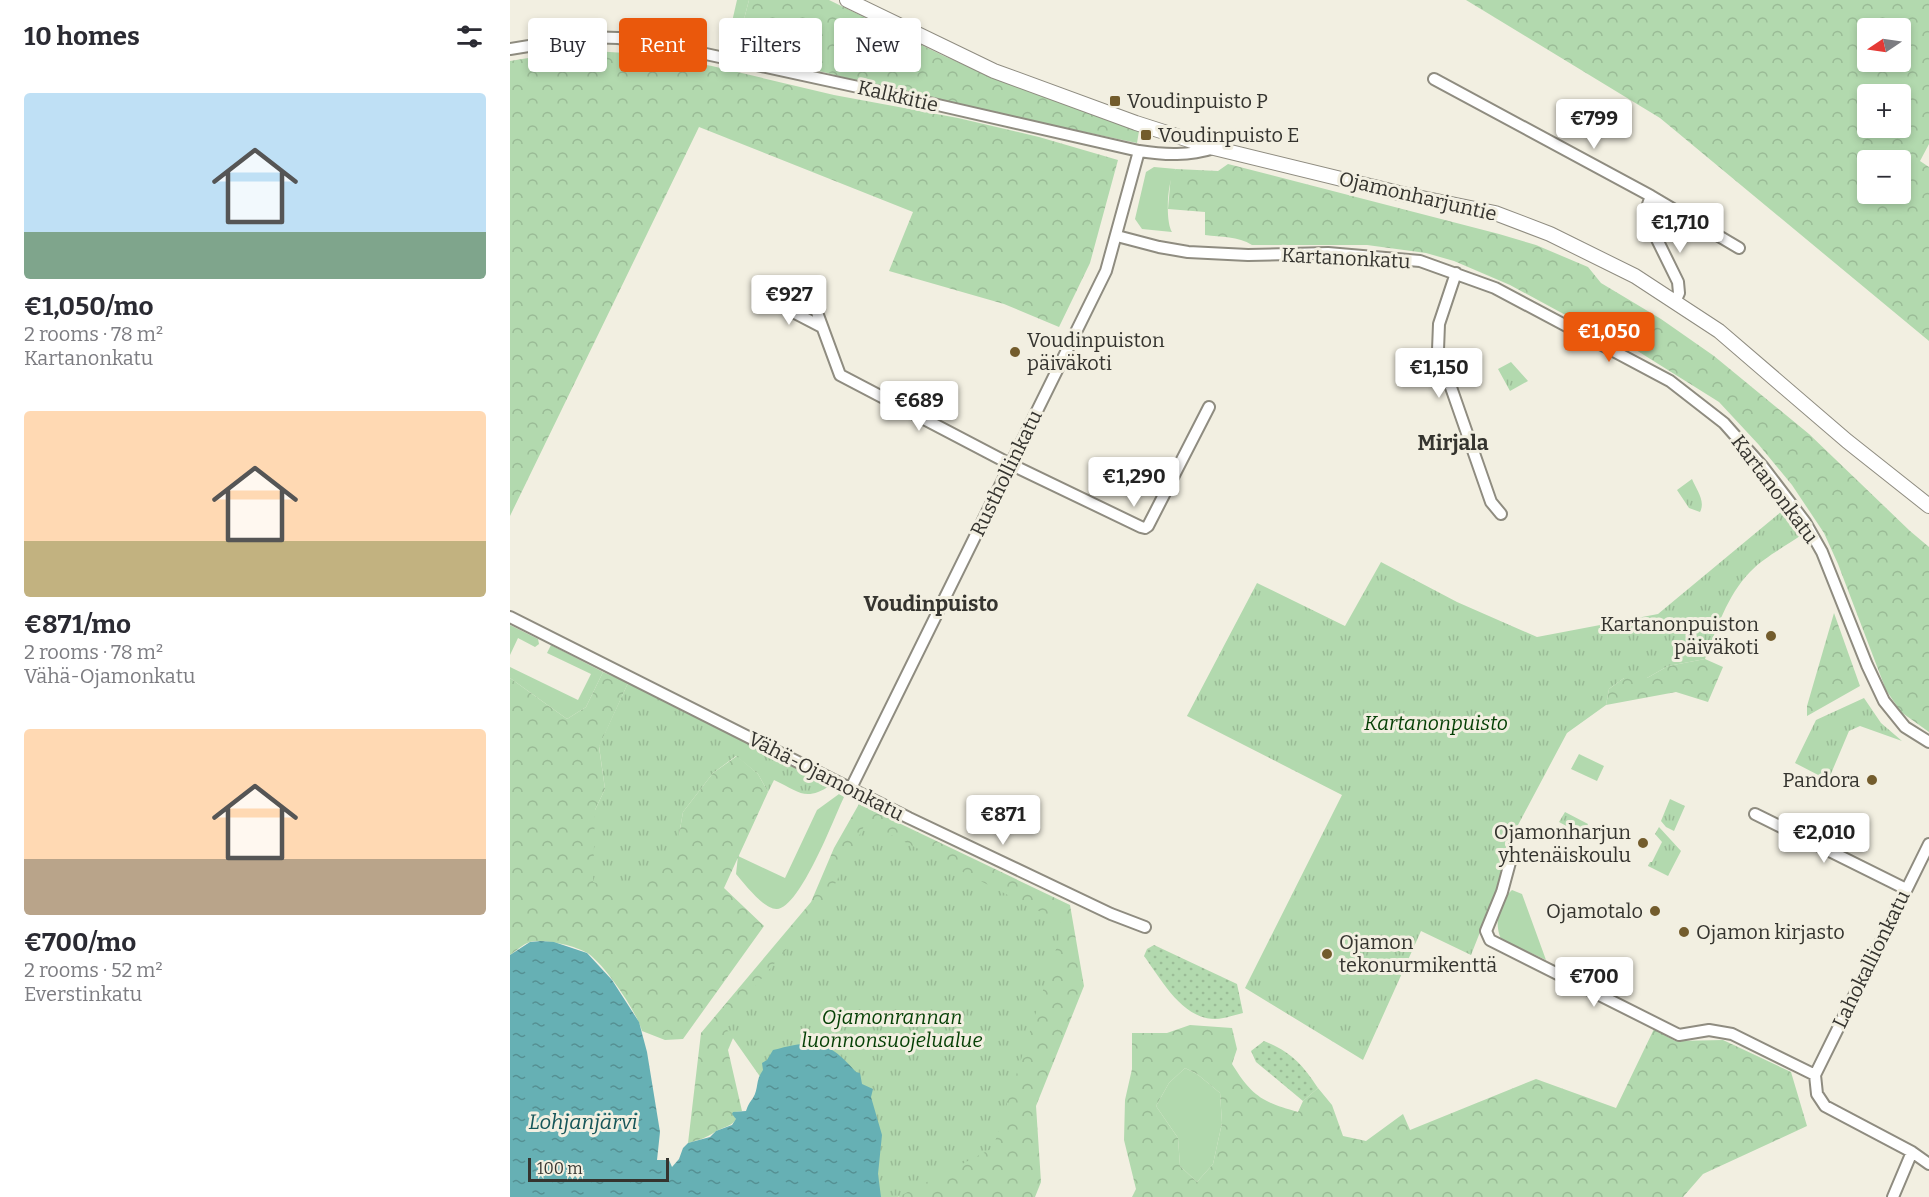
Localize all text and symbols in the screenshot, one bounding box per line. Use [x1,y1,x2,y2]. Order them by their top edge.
chip: Buy [528,18,607,72]
chip: Rent [619,18,707,72]
chip: Filters [719,18,822,72]
chip: New [834,18,921,72]
north arrow [1857,18,1911,72]
map controls [1857,18,1911,204]
icon: filters [453,20,486,53]
text: 10 homes [24,21,140,52]
street label: Kalkkitie [855,75,941,117]
button: + [1857,84,1911,138]
place label: Voudinpuisto P [1127,89,1268,113]
marker: Voudinpuisto P [1108,94,1122,108]
pin: €799 [1558,99,1630,150]
text: €799 [1570,106,1618,130]
place label: Voudinpuisto E [1158,123,1300,147]
marker: Voudinpuisto E [1139,128,1153,142]
icon: home [201,132,309,240]
button: − [1857,150,1911,204]
street label: Ojamonharjuntie [1337,166,1499,227]
pin: €1,710 [1631,203,1729,254]
text: €1,710 [1651,210,1709,234]
street label: Kartanonkatu [1281,243,1411,273]
pin: €927 [753,275,825,326]
text: €927 [765,282,813,306]
text: €1,050/mo [24,291,153,322]
pin: €1,050 [1560,312,1658,363]
text: €1,050 [1578,319,1640,343]
text: 2 rooms · 78 m² [24,322,163,346]
place label: Voudinpuiston päiväkoti [1027,328,1165,375]
marker: Voudinpuiston päiväkoti [1008,345,1022,359]
text: Kartanonkatu [24,346,153,370]
pin: €1,150 [1390,348,1488,399]
text: €1,150 [1409,355,1469,379]
pin: €689 [883,381,955,432]
text: €689 [894,388,944,412]
street label: Rusthollinkatu [965,406,1047,540]
district label: Mirjala [1418,430,1489,456]
street label: Kartanonkatu [1727,430,1823,548]
icon: home [201,450,309,558]
pin: €1,290 [1085,457,1183,508]
text: €1,290 [1102,464,1166,488]
district label: Voudinpuisto [864,591,998,617]
text: €871/mo [24,609,131,640]
place label: Kartanonpuiston päiväkoti [1600,612,1759,659]
marker: Kartanonpuiston päiväkoti [1764,629,1778,643]
text: 2 rooms · 78 m² [24,640,163,664]
text: Vähä-Ojamonkatu [24,664,195,688]
park label: Kartanonpuisto [1364,711,1508,735]
street label: Vähä-Ojamonkatu [744,726,908,827]
icon: home [201,768,309,876]
place label: Pandora [1782,768,1860,792]
marker: Pandora [1865,773,1879,787]
pin: €871 [967,795,1039,846]
text: €871 [980,802,1026,826]
pin: €2,010 [1775,813,1873,864]
place label: Ojamonharjun yhtenäiskoulu [1494,820,1631,867]
text: €2,010 [1793,820,1855,844]
marker: Ojamonharjun yhtenäiskoulu [1636,836,1650,850]
street label: Lahokallionkatu [1827,886,1915,1032]
place label: Ojamotalo [1546,899,1643,924]
marker: Ojamotalo [1648,904,1662,918]
place label: Ojamon kirjasto [1696,920,1845,945]
marker: Ojamon kirjasto [1677,925,1691,939]
text: €700/mo [24,927,136,958]
place label: Ojamon tekonurmikenttä [1339,930,1497,977]
marker: Ojamon tekonurmikenttä [1320,947,1334,961]
pin: €700 [1558,957,1630,1008]
text: 2 rooms · 52 m² [24,958,163,982]
text: €700 [1569,964,1619,988]
text: Everstinkatu [24,982,142,1006]
park label: Ojamonrannan luonnonsuojelualue [802,1005,982,1053]
water label: Lohjanjärvi [528,1109,638,1135]
scale bar [528,1155,669,1182]
text: 100 m [537,1159,582,1178]

